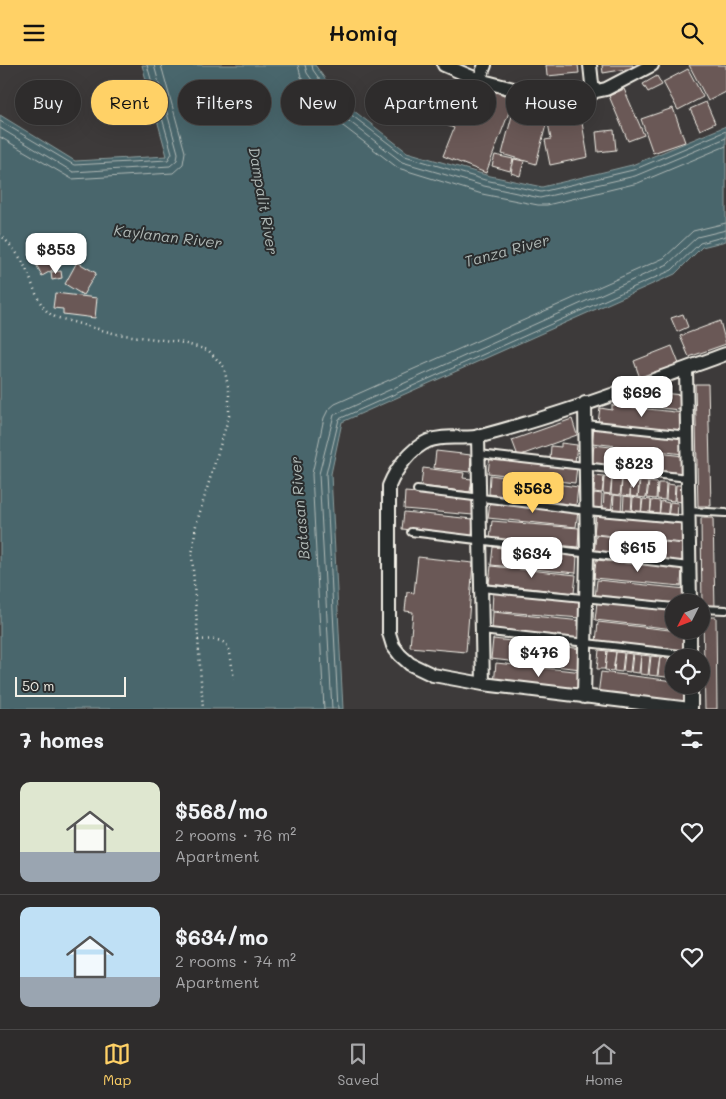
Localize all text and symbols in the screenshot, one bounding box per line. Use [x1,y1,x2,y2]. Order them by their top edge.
text: Homiq [328,18,398,47]
icon: menu [20,19,48,47]
icon: search [678,19,706,47]
chip: Buy [15,80,81,125]
chip: Rent [91,80,168,125]
chip: Filters [178,80,271,125]
chip: New [281,80,355,125]
chip: Apartment [365,80,496,125]
chip: House [506,80,596,125]
water label: Dampalit River [245,145,283,257]
water label: Kaylanan River [113,219,224,253]
water label: Tanza River [462,229,552,271]
pin: $853 [26,233,86,275]
text: $853 [37,238,75,259]
pin: $696 [612,375,672,418]
text: $696 [623,381,661,402]
pin: $823 [604,447,664,489]
text: $823 [615,452,653,473]
water label: Batasan River [284,455,313,560]
pin: $568 [503,471,563,514]
text: $568 [514,477,552,498]
pin: $615 [608,531,668,573]
text: $615 [620,536,656,557]
pin: $634 [502,537,562,579]
text: $634 [512,542,552,563]
north arrow [665,594,710,639]
map controls [665,594,710,694]
pin: $476 [509,635,569,678]
text: $476 [520,641,558,662]
button: locate [665,649,710,694]
scale bar [15,674,126,697]
text: 50 m [22,676,54,695]
icon: filters [678,725,706,753]
text: 7 homes [20,726,104,753]
text: $568/mo [175,797,268,824]
icon: home [60,802,120,862]
icon: heart [678,818,706,846]
text: 2 rooms · 76 m² [175,824,296,845]
text: Apartment [175,845,260,866]
text: $634/mo [175,923,268,950]
icon: home [60,927,120,987]
icon: heart [678,943,706,971]
text: 2 rooms · 74 m² [175,950,296,971]
text: Apartment [175,971,260,992]
tab: Map [103,1040,131,1089]
tab: Saved [337,1040,379,1089]
tab: Home [585,1040,623,1089]

